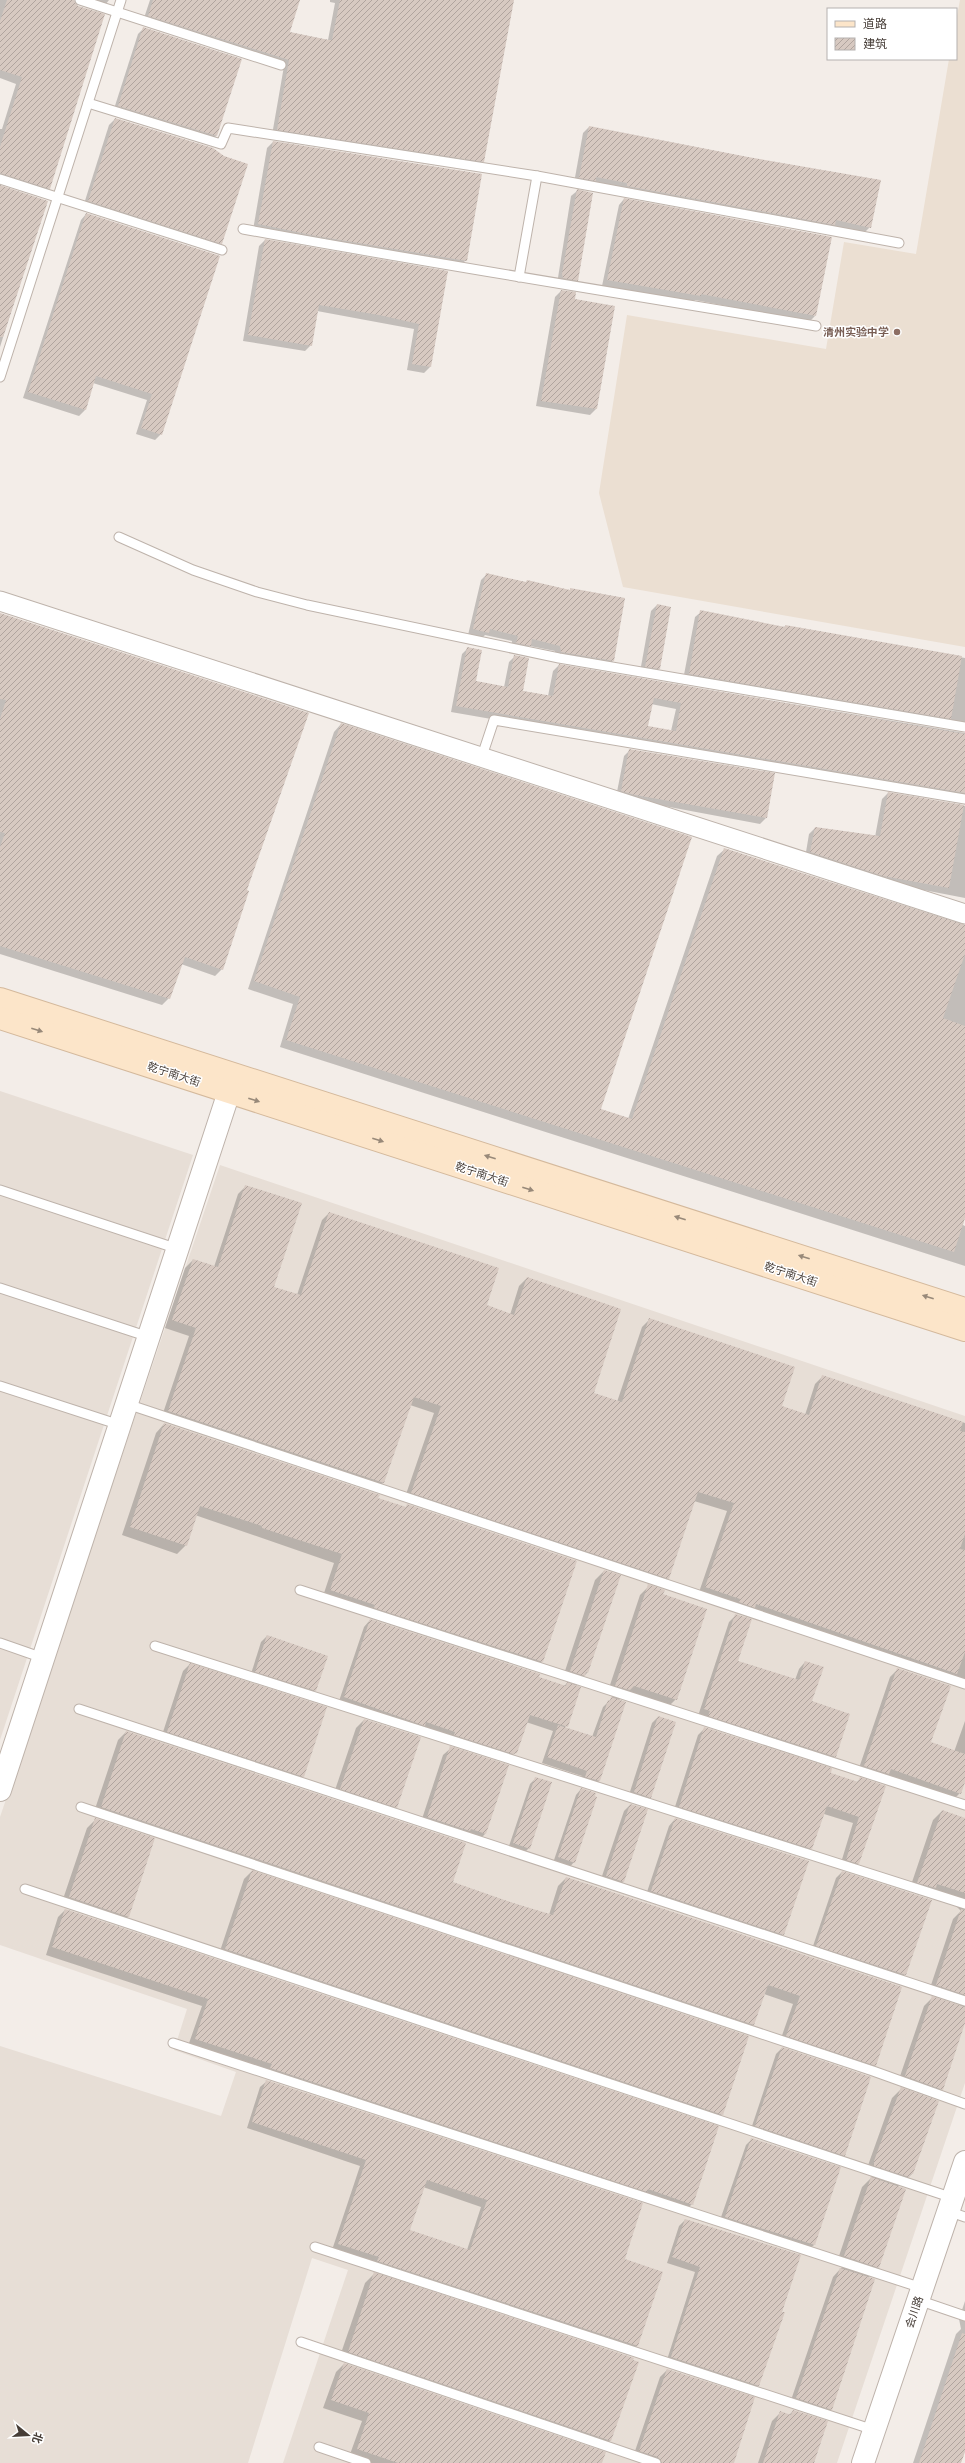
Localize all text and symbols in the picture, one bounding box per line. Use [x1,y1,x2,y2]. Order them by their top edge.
legend [827,8,957,60]
text: 道路 [863,16,887,32]
text: 建筑 [863,36,887,52]
place label: 清州实验中学 [823,325,889,339]
marker: 清州实验中学 [892,327,902,337]
one-way arrow [31,1027,43,1033]
street label: 乾宁南大街 [146,1059,202,1089]
one-way arrow [248,1097,260,1103]
one-way arrow [372,1137,384,1143]
one-way arrow [483,1154,495,1160]
street label: 乾宁南大街 [454,1159,510,1189]
one-way arrow [522,1186,534,1192]
one-way arrow [674,1215,686,1221]
one-way arrow [798,1254,810,1260]
street label: 乾宁南大街 [763,1259,819,1289]
one-way arrow [922,1294,934,1300]
street label: 会川路 [902,2294,926,2330]
north arrow [8,2415,48,2455]
text: 北 [29,2431,46,2445]

